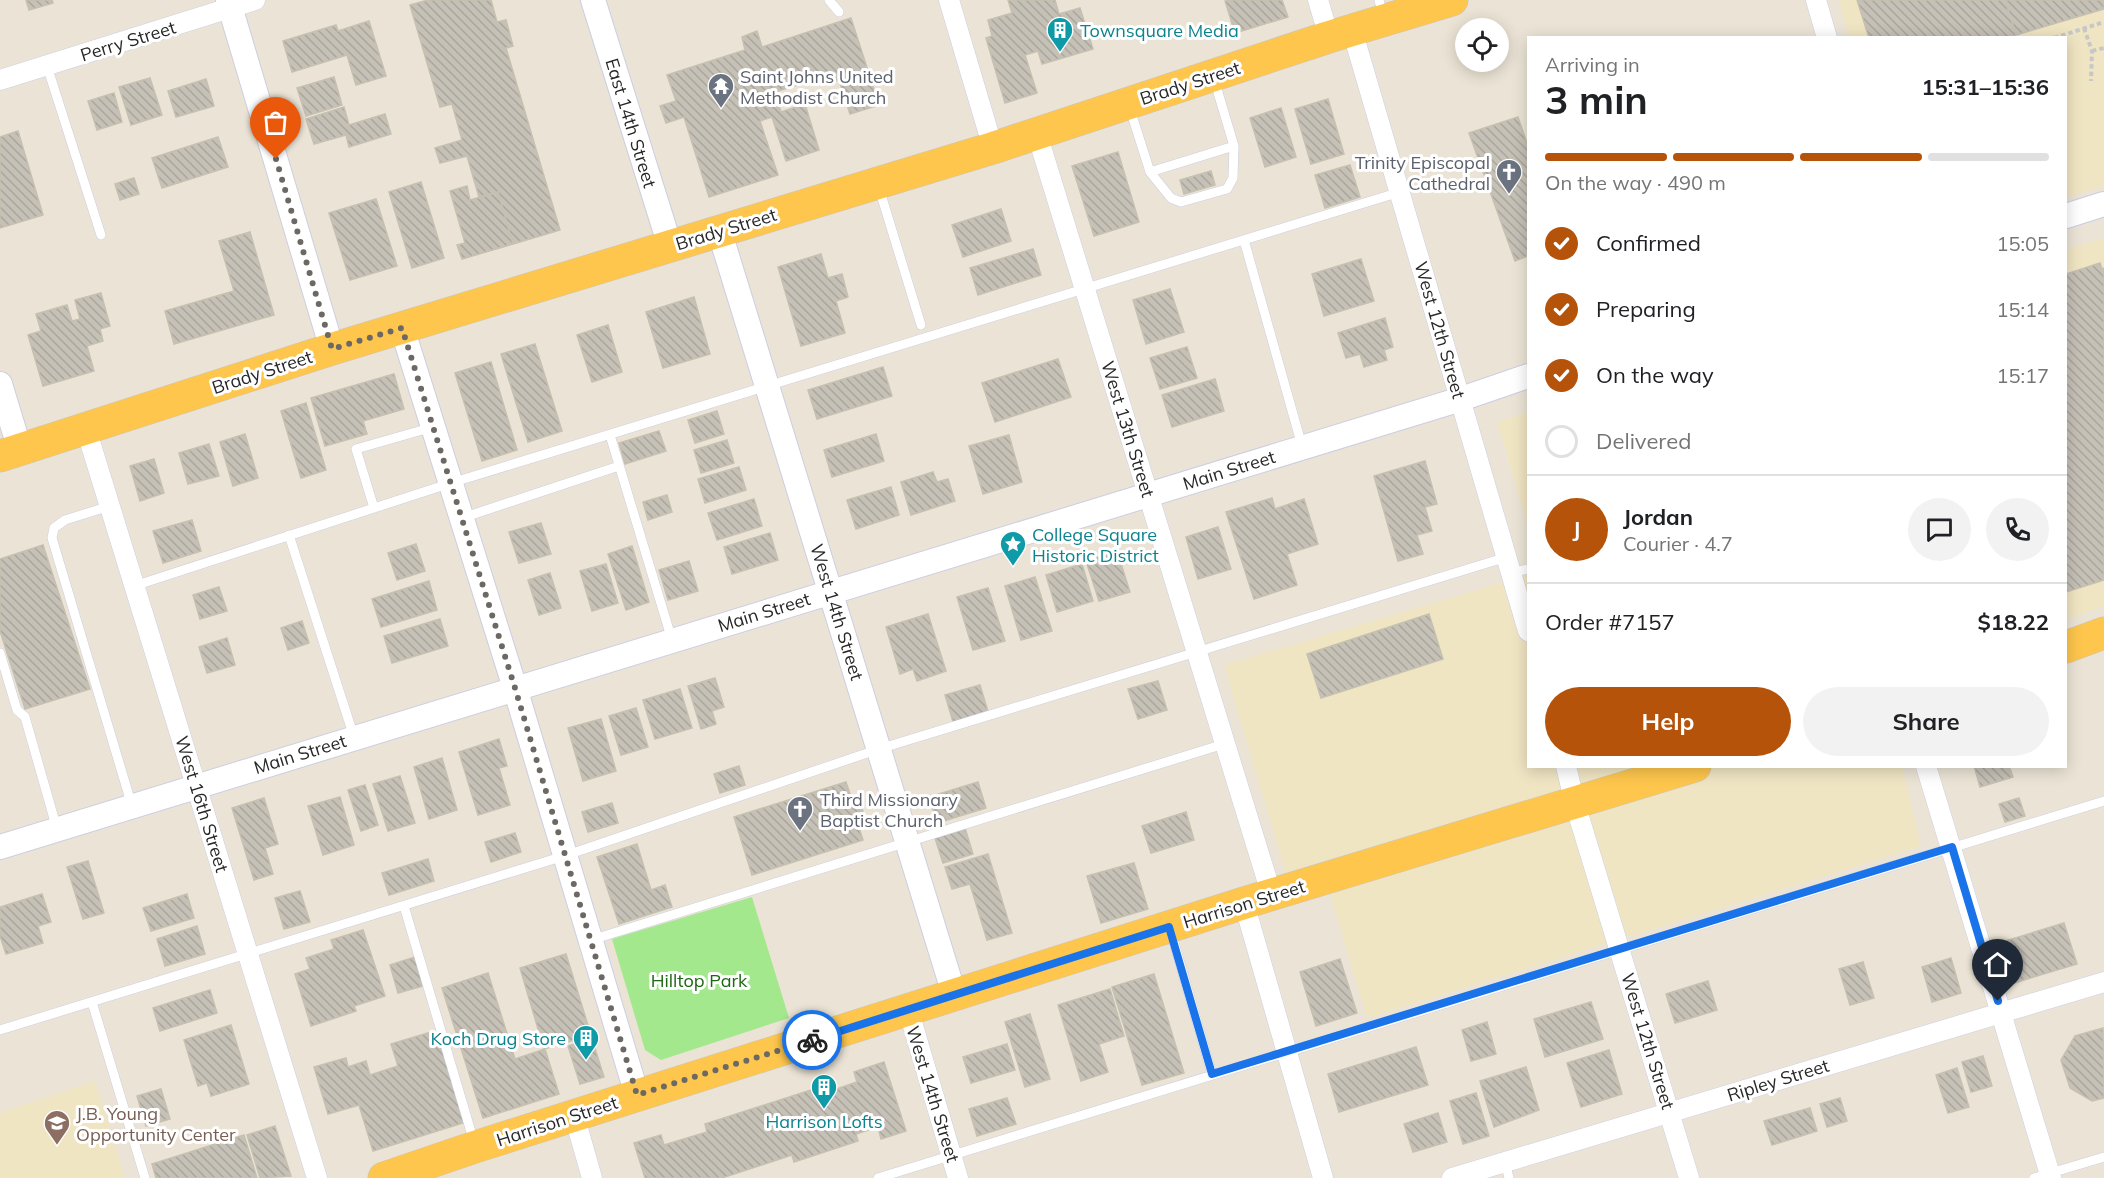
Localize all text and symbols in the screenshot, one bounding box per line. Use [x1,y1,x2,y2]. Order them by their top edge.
building icon: Townsquare Media [1045,15,1075,53]
street label: Perry Street [77,16,179,66]
map controls [1455,18,1509,72]
button: locate [1455,18,1509,72]
place label: Townsquare Media [1080,19,1239,42]
text: Arriving in [1545,52,1640,77]
street label: East 14th Street [600,56,662,190]
street label: Brady Street [1137,56,1243,110]
place label: Saint Johns United Methodist Church [740,65,894,109]
temple icon: Saint Johns United Methodist Church [706,71,736,109]
text: 15:31–15:36 [1921,73,2049,101]
text: 3 min [1545,75,1648,124]
pin [250,97,301,159]
icon: bag [259,106,292,139]
place label: Trinity Episcopal Cathedral [1355,151,1490,195]
church icon: Trinity Episcopal Cathedral [1494,157,1524,195]
text: On the way · 490 m [1545,170,1726,195]
street label: Brady Street [673,203,779,255]
icon: check [1545,227,1578,260]
text: Confirmed [1596,229,1701,257]
text: 15:05 [1996,231,2049,256]
street label: West 12th Street [1409,259,1471,401]
icon: check [1545,293,1578,326]
text: Preparing [1596,295,1696,323]
text: 15:14 [1996,297,2049,322]
street label: Brady Street [209,345,315,399]
street label: West 13th Street [1096,358,1160,500]
icon: check [1545,359,1578,392]
text: On the way [1596,361,1714,389]
text: 15:17 [1996,363,2049,388]
text: Delivered [1596,427,1691,455]
street label: Main Street [1180,445,1278,495]
button: chat [1908,498,1971,561]
button: phone [1986,498,2049,561]
text: Jordan [1623,503,1693,531]
text: J [1573,515,1580,543]
place label: College Square Historic District [1032,523,1159,567]
place icon: College Square Historic District [998,529,1028,567]
text: Courier · 4.7 [1623,531,1733,556]
street label: West 14th Street [805,541,869,683]
street label: Main Street [715,587,813,637]
text: Order #7157 [1545,608,1675,636]
text: $18.22 [1978,608,2049,636]
button: Help [1545,687,1791,756]
button: Share [1803,687,2049,756]
street label: Main Street [251,729,349,779]
street label: West 16th Street [170,733,234,875]
place label: Third Missionary Baptist Church [820,788,958,832]
church icon: Third Missionary Baptist Church [785,794,815,832]
street label: Harrison Street [1180,875,1308,933]
pin [1972,939,2023,1001]
icon: home [1981,948,2014,981]
park label: Hilltop Park [651,969,748,992]
street label: West 12th Street [1616,970,1680,1112]
courier [782,1010,842,1070]
building icon: Koch Drug Store [571,1023,601,1061]
street label: West 14th Street [901,1023,965,1165]
icon: bike [796,1024,829,1057]
place label: Koch Drug Store [431,1027,566,1050]
street label: Ripley Street [1724,1054,1832,1106]
building icon: Harrison Lofts [809,1072,839,1110]
street label: Harrison Street [493,1091,621,1151]
place label: J.B. Young Opportunity Center [76,1102,236,1146]
school or university icon: J.B. Young Opportunity Center [42,1108,72,1146]
place label: Harrison Lofts [765,1110,883,1133]

